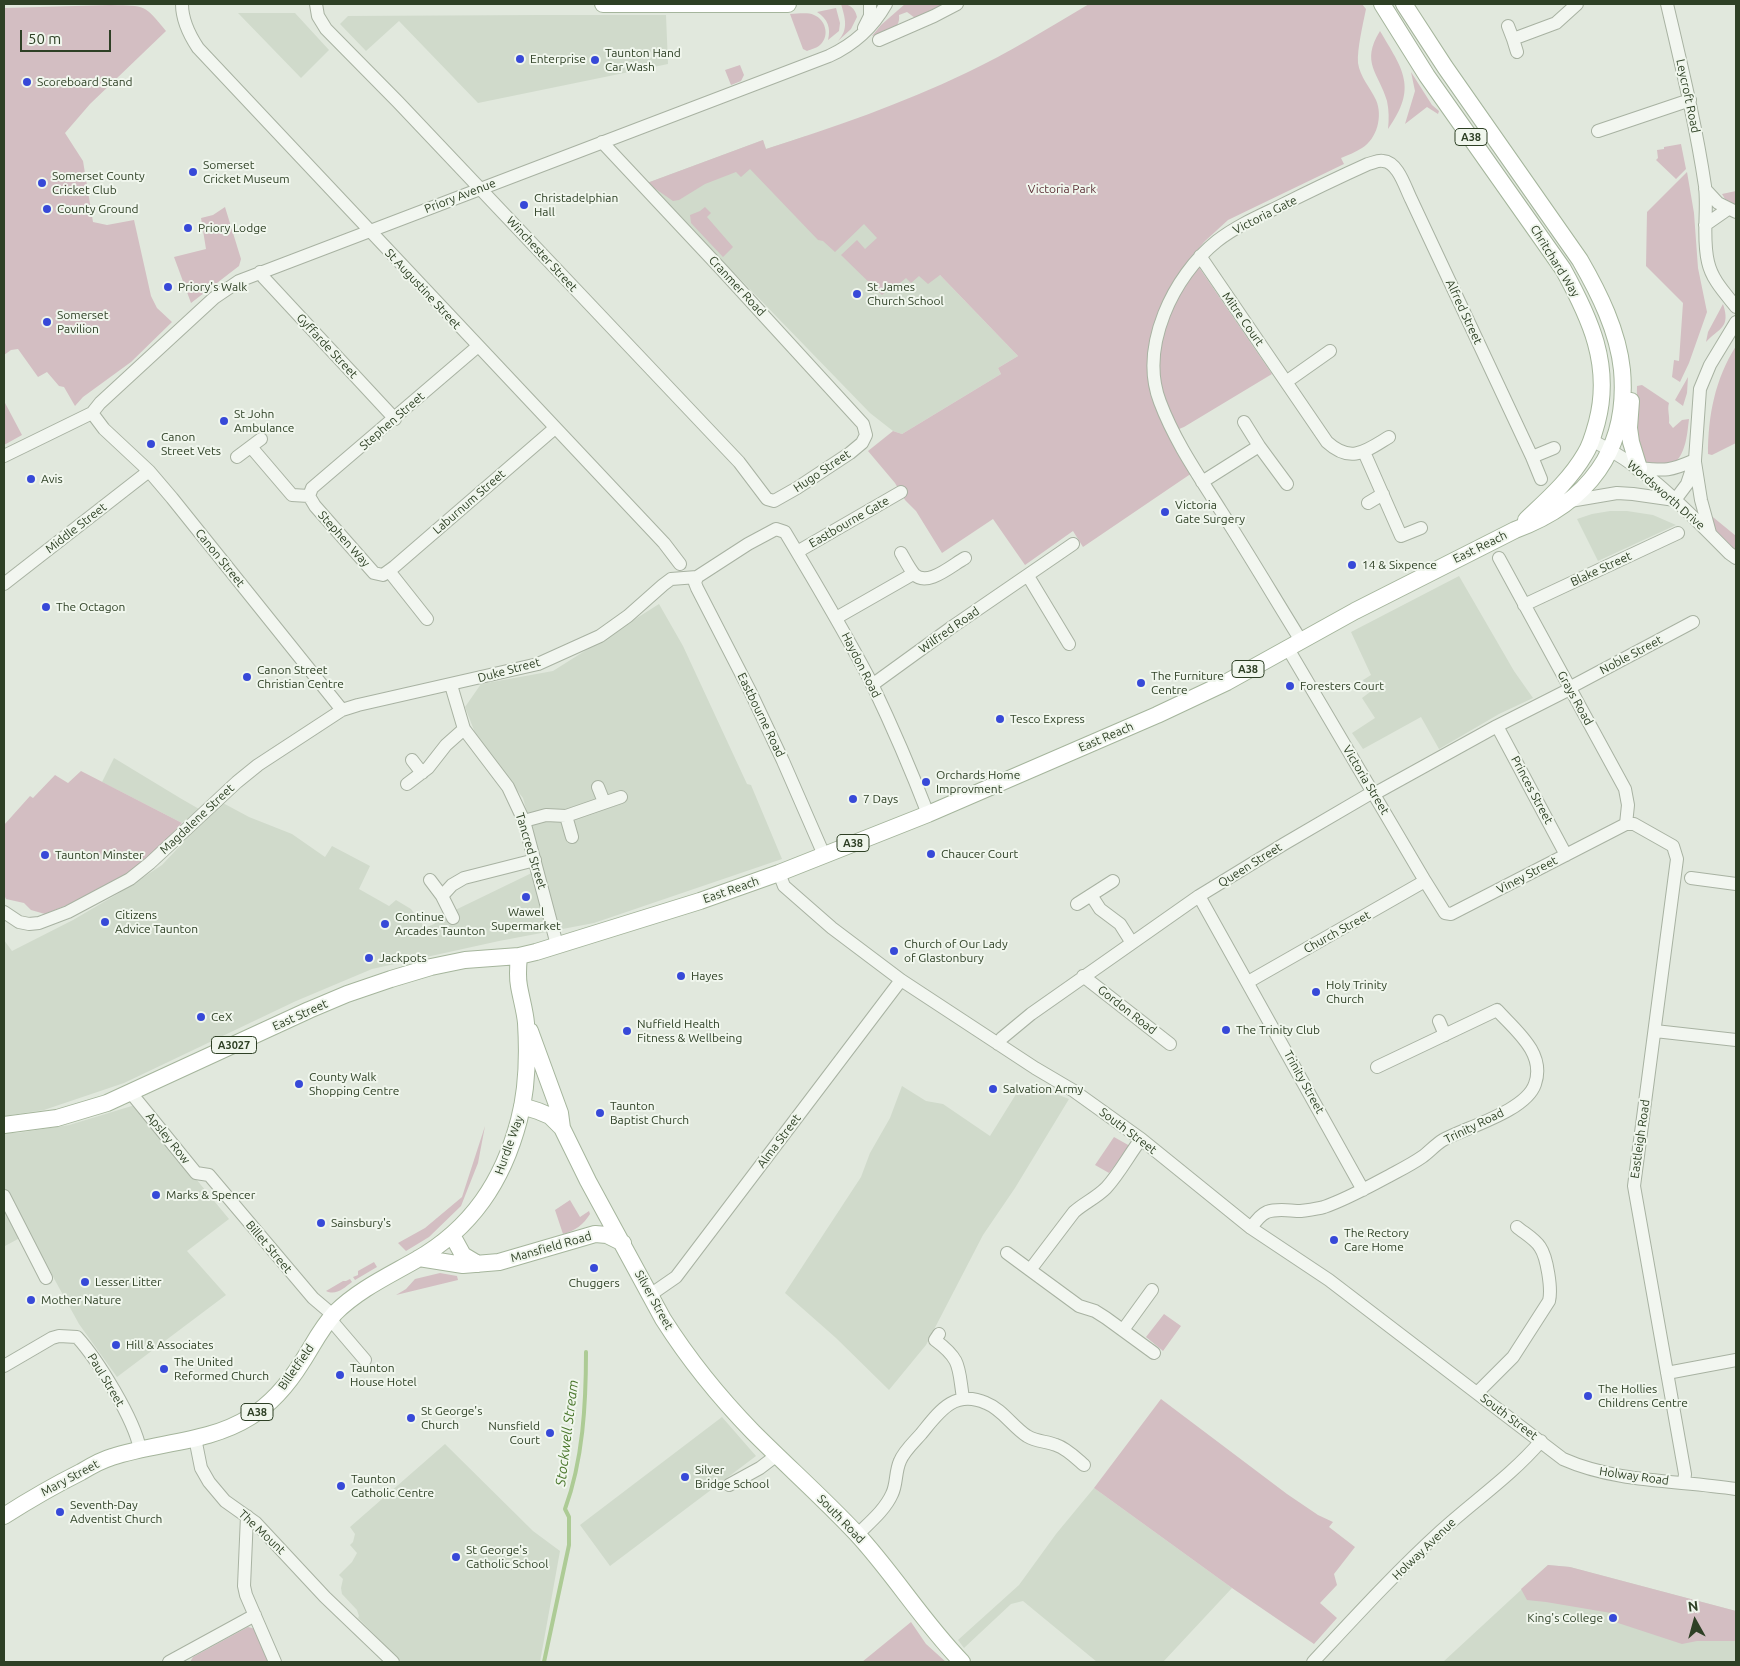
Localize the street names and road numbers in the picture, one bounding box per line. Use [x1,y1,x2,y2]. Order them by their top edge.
street label: Leycroft Road [1673,58,1703,134]
road number: A38 [1455,128,1487,146]
street label: Priory Avenue [422,176,498,216]
street label: Victoria Gate [1231,193,1299,237]
street label: Winchester Street [503,213,581,295]
street label: Chritchard Way [1527,222,1583,300]
street label: St Augustine Street [382,246,464,332]
street label: Cranmer Road [706,253,768,319]
street label: Alfred Street [1443,277,1485,347]
street label: Mitre Court [1219,289,1267,349]
street label: Gyffarde Street [293,311,361,381]
street label: Stephen Street [357,389,427,453]
street label: Hugo Street [791,447,853,495]
street label: Wordsworth Drive [1624,457,1708,533]
street label: Laburnum Street [430,467,508,537]
street label: Eastbourne Gate [806,493,892,551]
street label: Middle Street [43,500,109,556]
street label: Stephen Way [315,508,373,570]
street label: Canon Street [192,526,248,590]
street label: East Reach [1451,528,1509,566]
street label: Blake Street [1568,549,1634,589]
street label: Wilfred Road [916,604,982,656]
street label: Haydon Road [838,630,884,700]
street label: Noble Street [1597,633,1665,677]
street label: Duke Street [476,655,542,685]
road number: A38 [1232,661,1264,678]
street label: Grays Road [1554,668,1596,728]
street label: Eastbourne Road [734,670,788,760]
street label: East Reach [1076,719,1136,755]
street label: Victoria Street [1340,743,1392,817]
street label: Princes Street [1508,753,1556,827]
street label: Magdalene Street [157,781,237,857]
street label: Tancred Street [513,811,549,891]
road number: A38 [837,834,869,851]
street label: Queen Street [1215,840,1285,890]
street label: Viney Street [1494,853,1560,897]
street label: East Reach [701,874,761,906]
street label: Church Street [1301,908,1373,956]
street label: Gordon Road [1095,983,1159,1037]
street label: East Street [270,996,330,1034]
road number: A3027 [212,1036,256,1054]
street label: Trinity Street [1281,1048,1327,1116]
street label: Eastleigh Road [1627,1099,1653,1179]
street label: South Street [1097,1105,1159,1157]
street label: Trinity Road [1442,1105,1506,1147]
street label: Apsley Row [143,1109,193,1167]
street label: Alma Street [754,1111,804,1171]
street label: Hurdle Way [492,1113,526,1177]
street label: Billet Street [243,1218,295,1276]
street label: Mansfield Road [509,1229,593,1265]
street label: Silver Street [632,1268,676,1332]
street label: Billetfield [275,1341,317,1393]
street label: Paul Street [85,1351,127,1409]
street label: South Street [1478,1391,1540,1443]
road number: A38 [241,1404,273,1420]
street label: Mary Street [39,1457,101,1499]
street label: Holway Road [1598,1464,1670,1488]
street label: South Road [814,1492,868,1546]
street label: The Mount [236,1507,288,1557]
street label: Holway Avenue [1389,1515,1459,1583]

